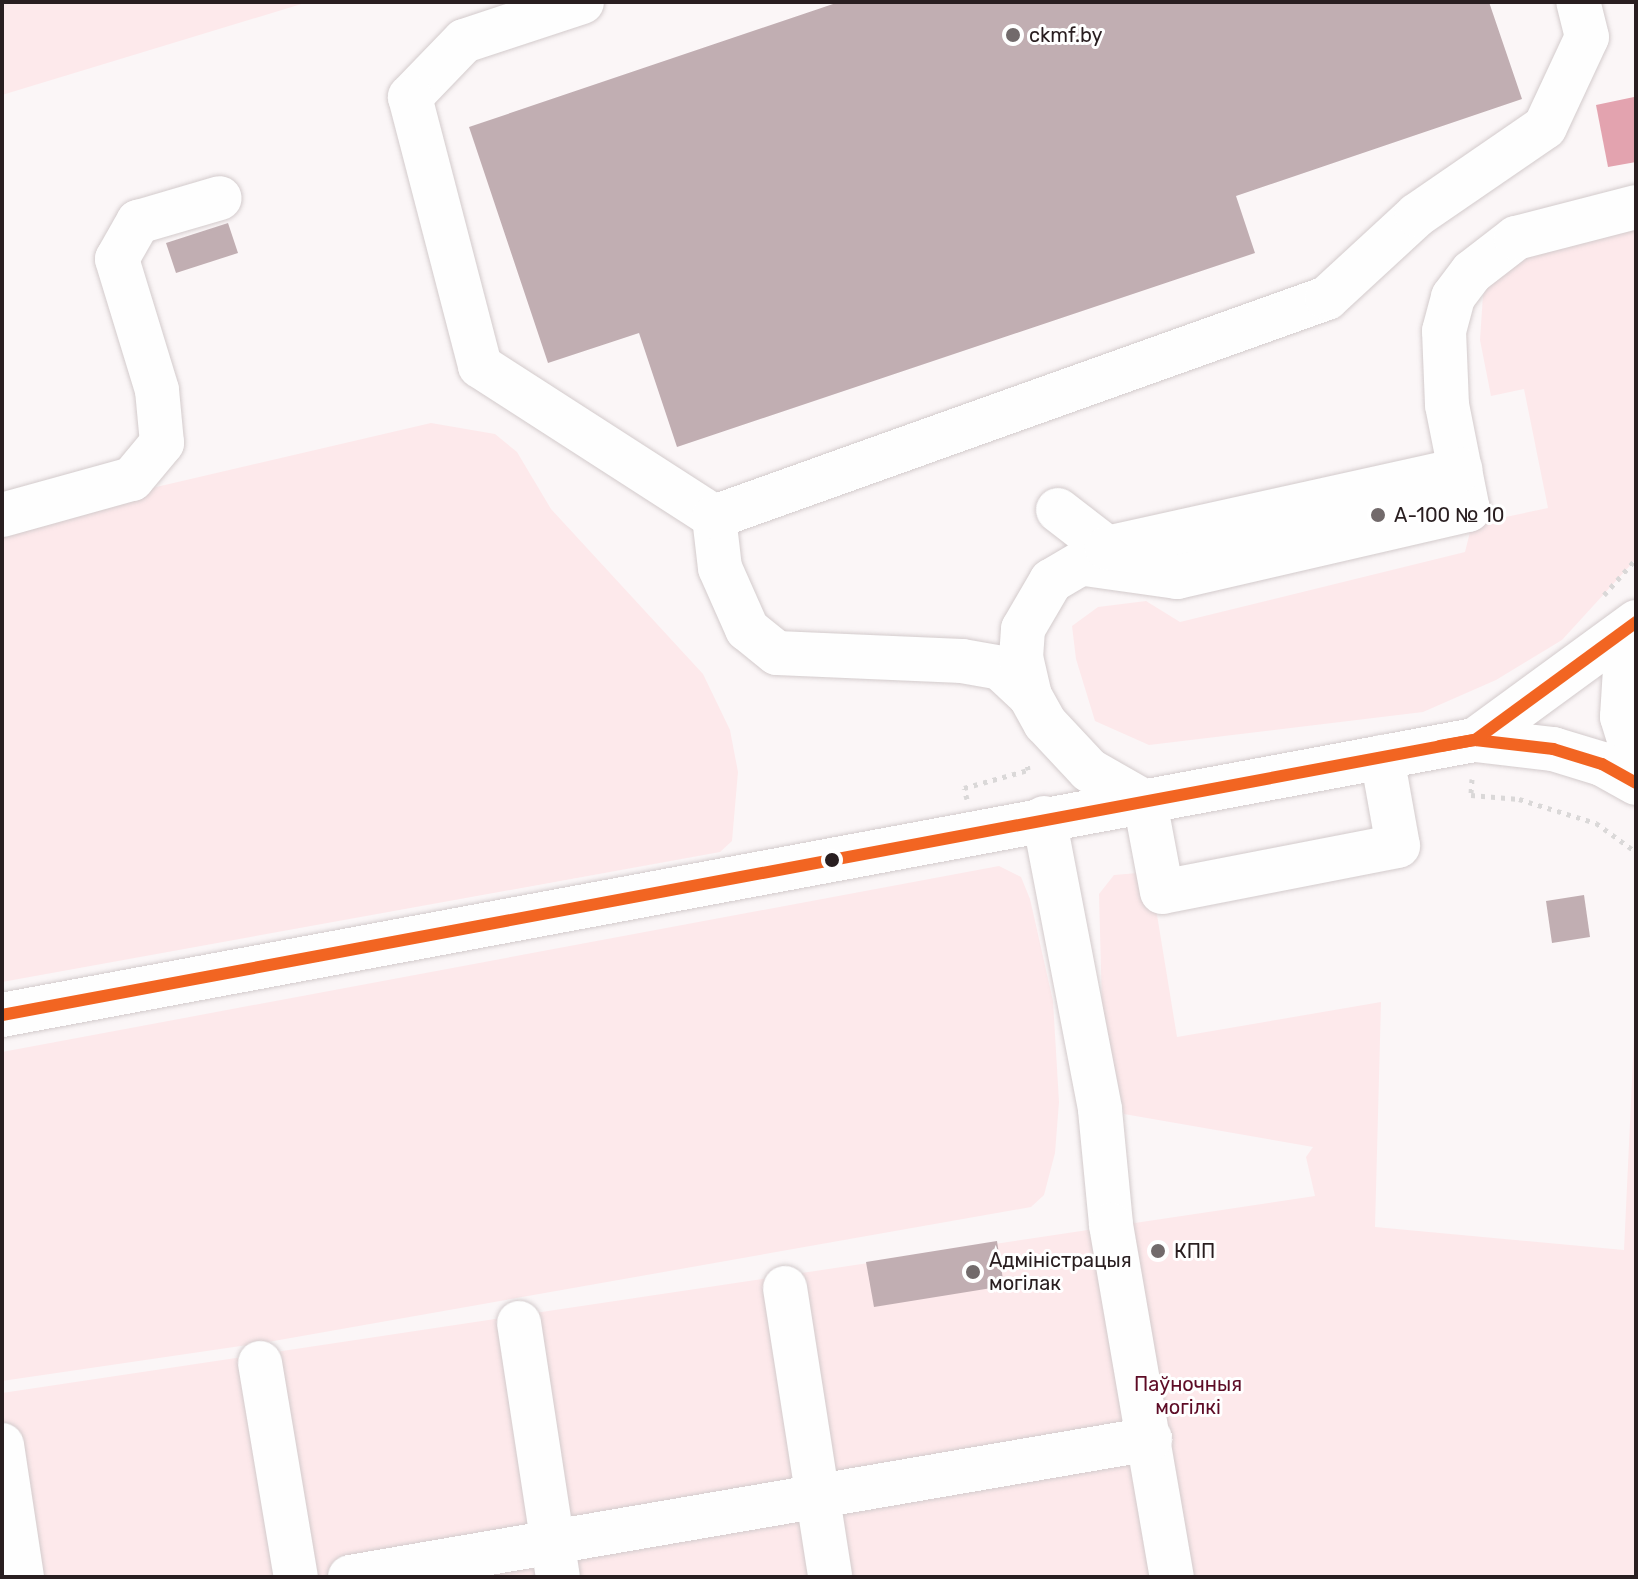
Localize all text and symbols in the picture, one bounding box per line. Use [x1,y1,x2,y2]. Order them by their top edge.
place label: ckmf.by [1029,23,1102,47]
marker: ckmf.by [1004,26,1022,44]
place label: А-100 № 10 [1394,503,1505,527]
marker: А-100 № 10 [1369,506,1387,524]
unlabelled marker [824,852,840,868]
place label: КПП [1174,1239,1215,1263]
marker: КПП [1149,1242,1167,1260]
place label: Адміністрацыя могілак [989,1248,1132,1295]
marker: Адміністрацыя могілак [964,1263,982,1281]
park label: Паўночныя могілкі [1134,1372,1242,1419]

